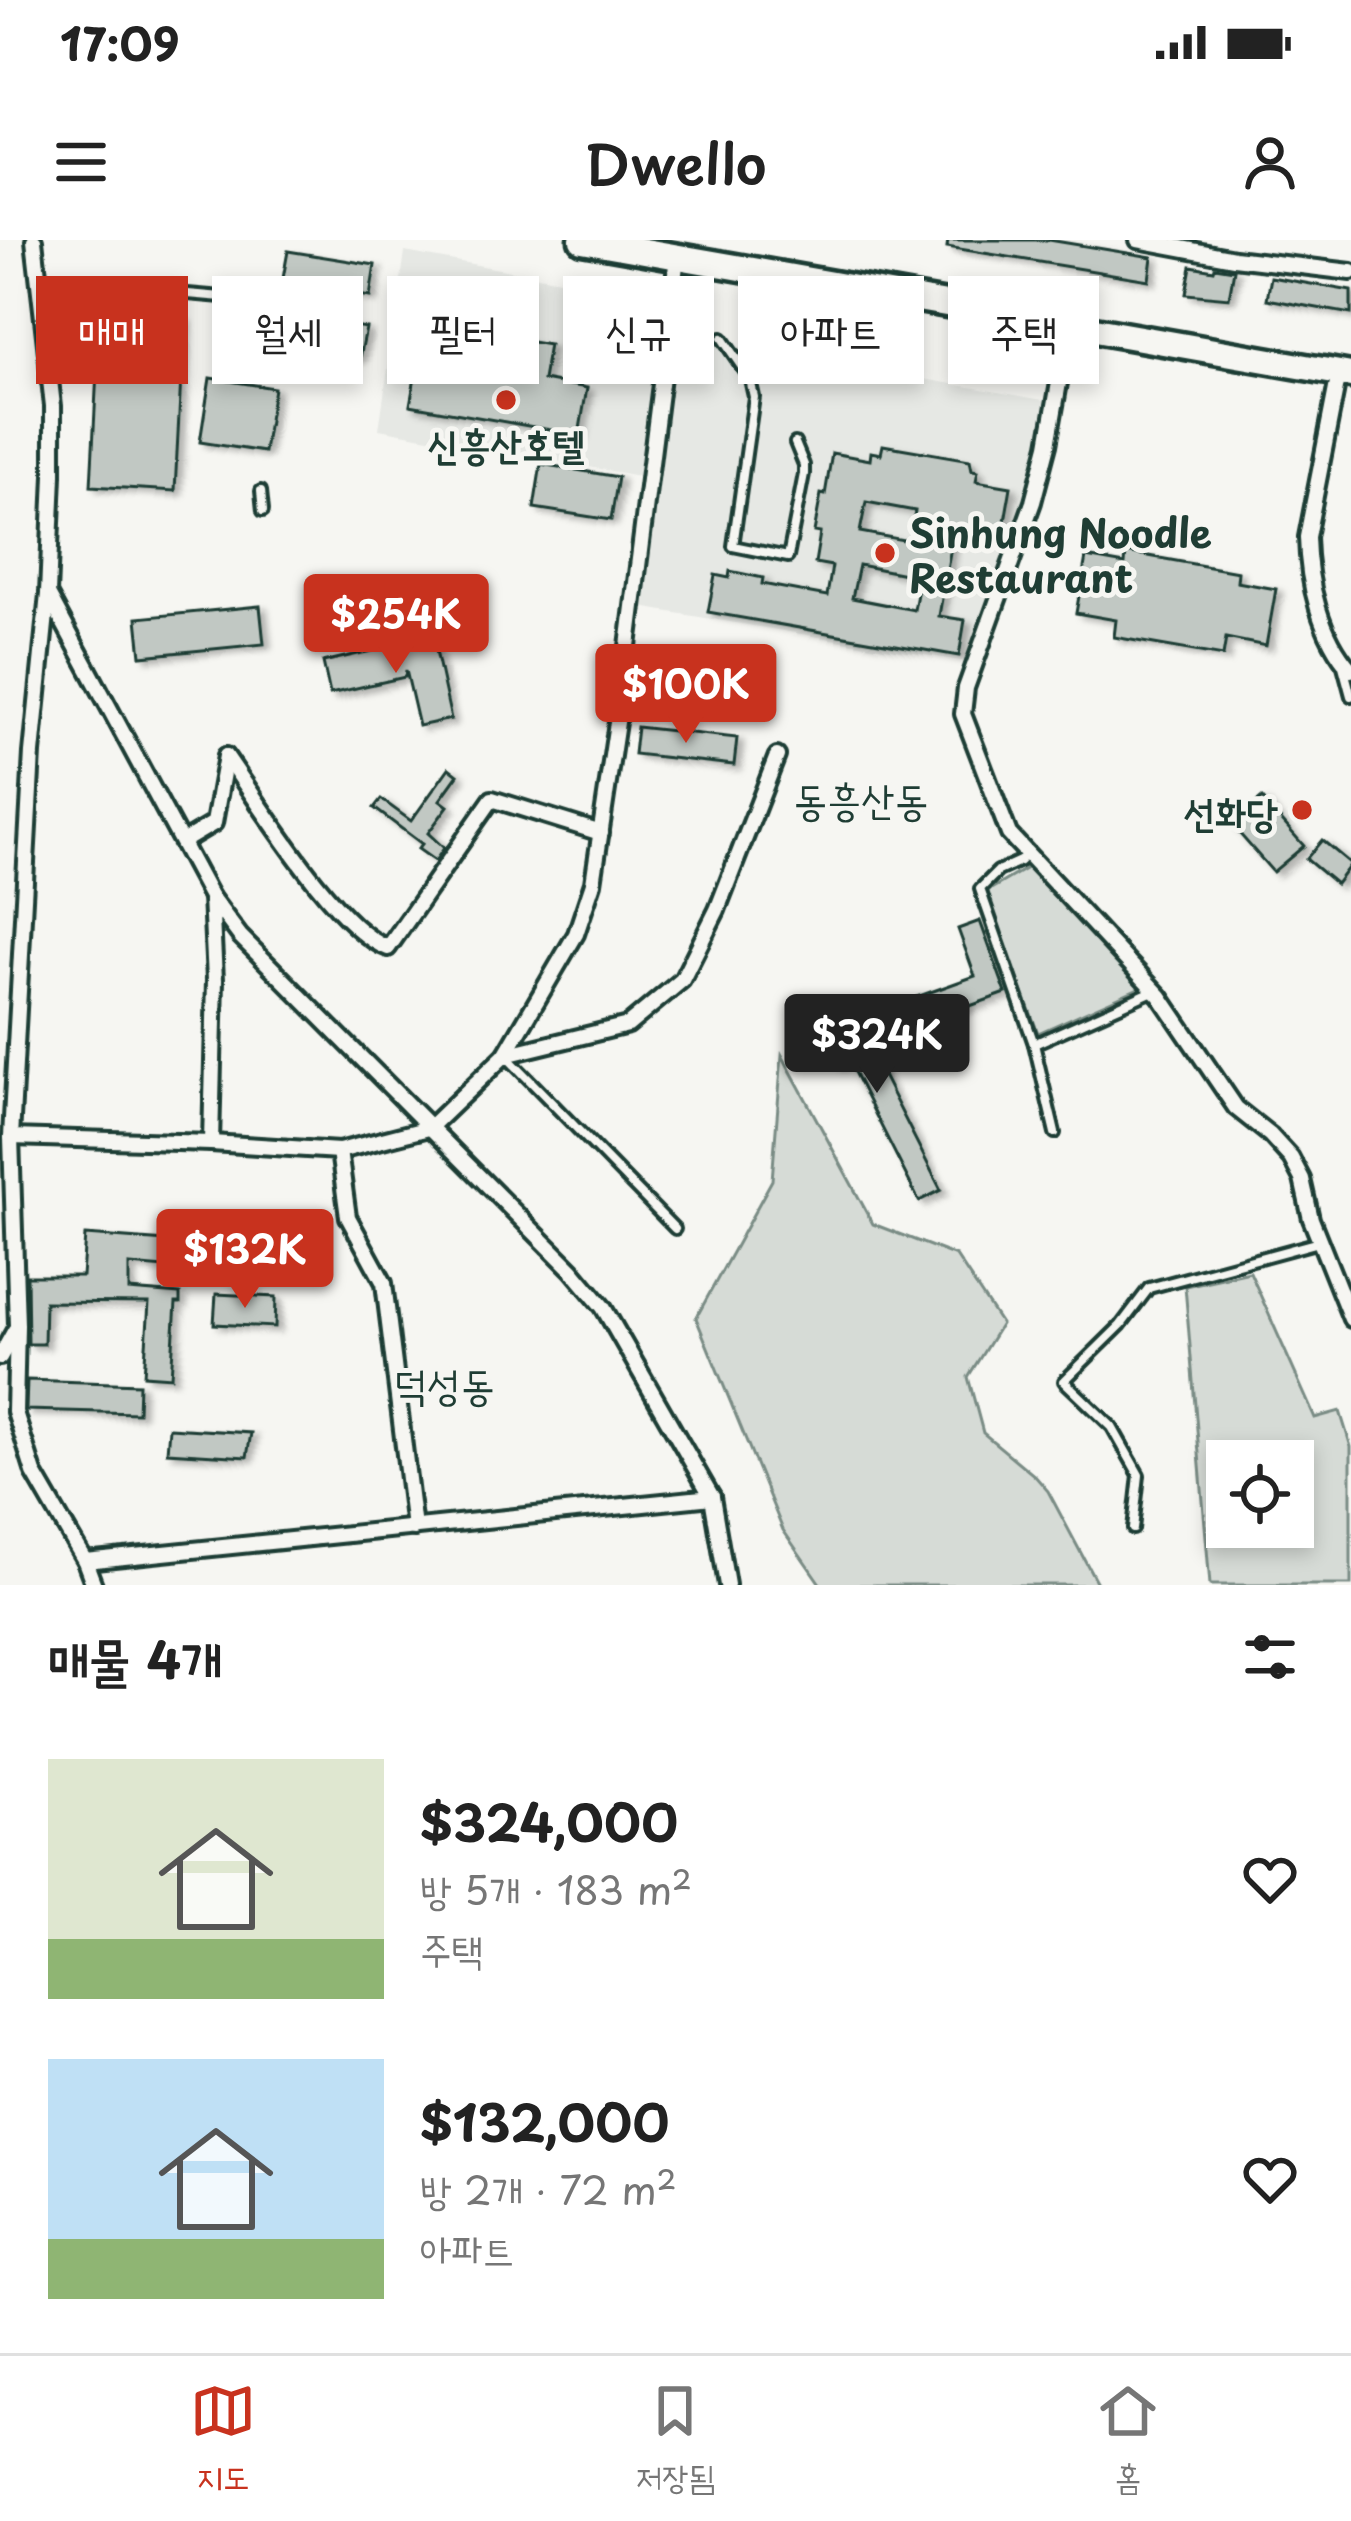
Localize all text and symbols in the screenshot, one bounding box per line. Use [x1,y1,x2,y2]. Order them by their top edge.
text: 17:09 [60,8,180,76]
text: Dwello [584,122,767,203]
icon: menu [48,129,114,195]
icon: person [1237,129,1303,195]
chip: 매매 [36,276,188,384]
chip: 월세 [212,276,363,384]
chip: 필터 [387,276,539,384]
chip: 신규 [563,276,714,384]
chip: 아파트 [738,276,924,384]
chip: 주택 [948,276,1099,384]
marker: 신흥산호텔 [493,387,519,413]
place label: 신흥산호텔 [428,413,585,472]
place label: Sinhung Noodle Restaurant [909,502,1212,606]
marker: Sinhung Noodle Restaurant [872,540,898,566]
pin: $254K [312,574,480,676]
text: $254K [331,583,461,642]
pin: $100K [602,644,770,746]
text: $100K [622,653,750,712]
district label: 동흥산동 [793,766,929,829]
place label: 선화당 [1184,781,1279,840]
marker: 선화당 [1289,797,1315,823]
pin: $324K [793,994,961,1096]
text: $324K [811,1003,943,1062]
pin: $132K [161,1209,329,1311]
text: $132K [183,1218,307,1277]
district label: 덕성동 [393,1351,495,1414]
map controls [1206,1440,1314,1548]
button: locate [1206,1440,1314,1548]
text: 매물 4개 [48,1619,222,1696]
icon: filters [1237,1624,1303,1690]
text: $324,000 [420,1782,678,1859]
icon: home [144,1807,288,1951]
icon: heart [1237,1846,1303,1912]
text: 방 5개 · 183 m² [420,1859,692,1918]
text: 주택 [420,1918,483,1977]
text: $132,000 [420,2082,669,2159]
icon: home [144,2107,288,2251]
icon: heart [1237,2146,1303,2212]
text: 방 2개 · 72 m² [420,2159,677,2218]
text: 아파트 [420,2218,514,2277]
tab: 지도 [190,2378,256,2500]
tab: 저장됨 [636,2378,715,2500]
tab: 홈 [1095,2378,1161,2500]

